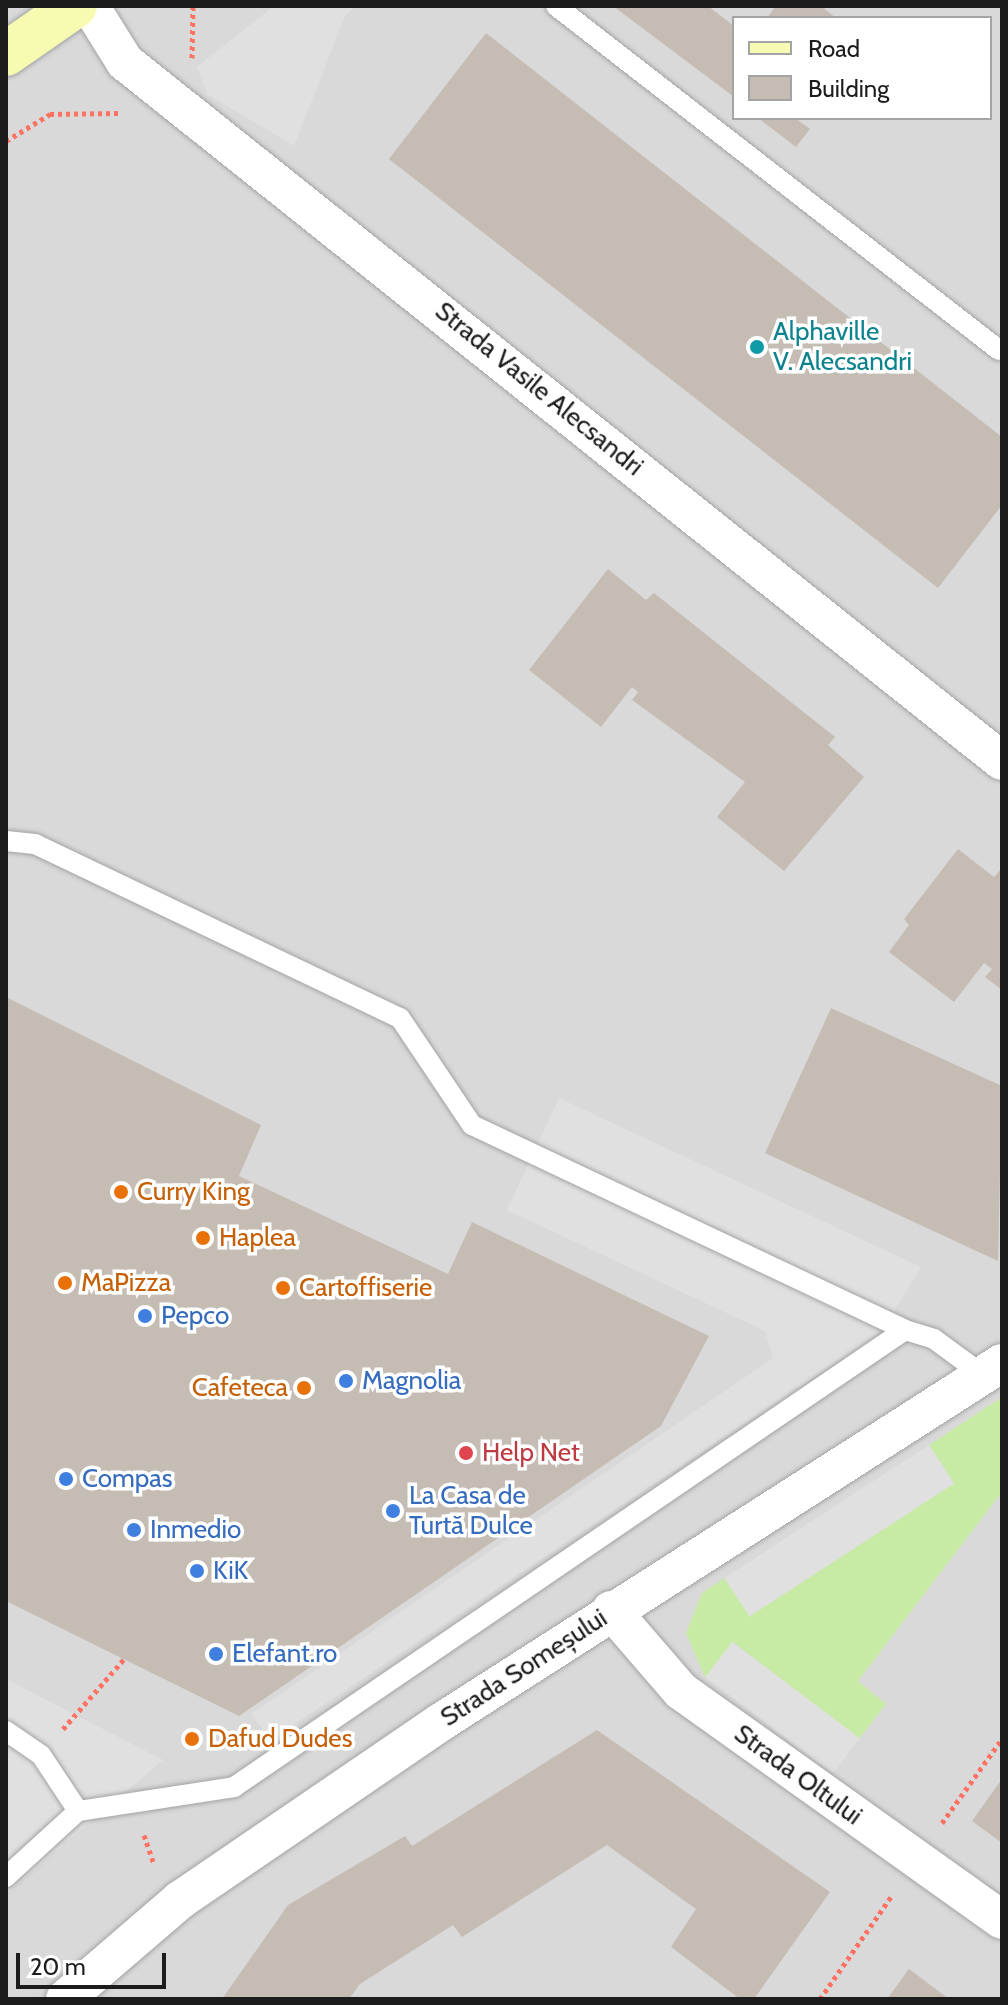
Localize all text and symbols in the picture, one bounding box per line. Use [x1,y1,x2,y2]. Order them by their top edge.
legend [732,16,992,120]
text: Road [808,34,860,63]
text: Building [808,74,889,103]
street label: Strada Vasile Alecsandri [429,296,649,482]
place label: Alphaville V. Alecsandri [773,316,912,378]
marker: Alphaville V. Alecsandri [748,338,766,356]
place label: Curry King [137,1176,250,1208]
marker: Curry King [112,1183,130,1201]
place label: Haplea [219,1222,296,1254]
marker: Haplea [194,1229,212,1247]
place label: MaPizza [81,1267,171,1299]
place label: Cartoffiserie [299,1272,432,1304]
marker: MaPizza [56,1274,74,1292]
marker: Cartoffiserie [274,1279,292,1297]
place label: Pepco [161,1300,229,1332]
marker: Pepco [136,1307,154,1325]
place label: Magnolia [362,1365,461,1397]
place label: Cafeteca [192,1372,288,1404]
marker: Magnolia [337,1372,355,1390]
marker: Cafeteca [295,1379,313,1397]
place label: Help Net [482,1437,580,1469]
marker: Help Net [457,1444,475,1462]
place label: Compas [82,1463,172,1495]
marker: Compas [57,1470,75,1488]
place label: La Casa de Turtă Dulce [409,1480,533,1542]
marker: La Casa de Turtă Dulce [384,1502,402,1520]
place label: Inmedio [150,1514,241,1546]
marker: Inmedio [125,1521,143,1539]
place label: KiK [213,1555,248,1587]
marker: KiK [188,1562,206,1580]
street label: Strada Someșului [435,1603,613,1733]
place label: Elefant.ro [232,1638,337,1670]
marker: Elefant.ro [207,1645,225,1663]
street label: Strada Oltului [728,1718,868,1832]
place label: Dafud Dudes [208,1723,352,1755]
marker: Dafud Dudes [183,1730,201,1748]
scale bar [20,1937,170,1987]
text: 20 m [30,1952,86,1981]

